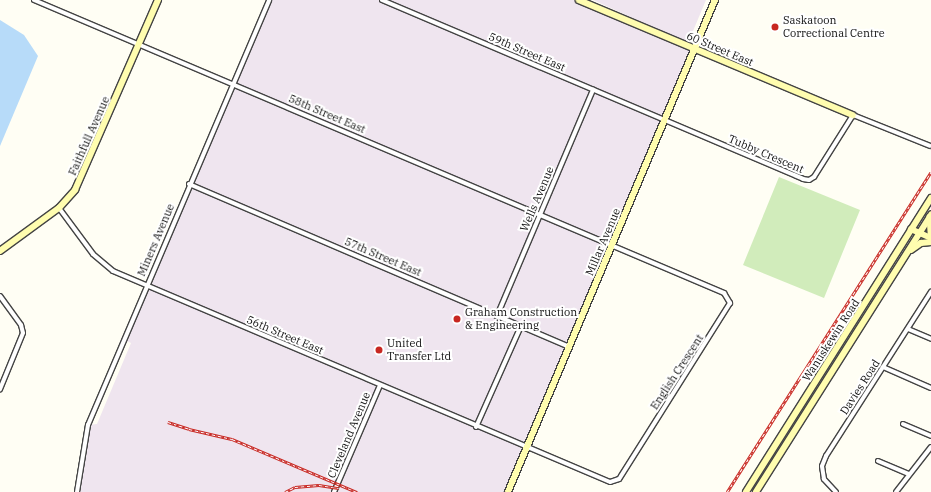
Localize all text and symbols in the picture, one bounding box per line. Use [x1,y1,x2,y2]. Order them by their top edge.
place label: Saskatoon Correctional Centre [783,14,885,40]
marker: Saskatoon Correctional Centre [770,22,780,32]
street label: 60 Street East [685,29,755,69]
street label: 59th Street East [487,30,567,74]
street label: 58th Street East [287,92,367,136]
street label: Faithfull Avenue [66,94,112,178]
street label: Tubby Crescent [726,132,806,176]
street label: Wells Avenue [517,165,557,233]
street label: Miners Avenue [135,202,177,278]
street label: Millar Avenue [583,206,623,278]
street label: 57th Street East [343,235,423,279]
street label: Wanuskewin Road [800,296,862,384]
place label: Graham Construction & Engineering [465,306,577,332]
street label: 56th Street East [245,313,325,357]
marker: Graham Construction & Engineering [452,314,462,324]
street label: English Crescent [648,332,706,412]
place label: United Transfer Ltd [387,337,451,363]
marker: United Transfer Ltd [374,345,384,355]
street label: Davies Road [837,357,883,417]
street label: Cleveland Avenue [325,390,373,480]

